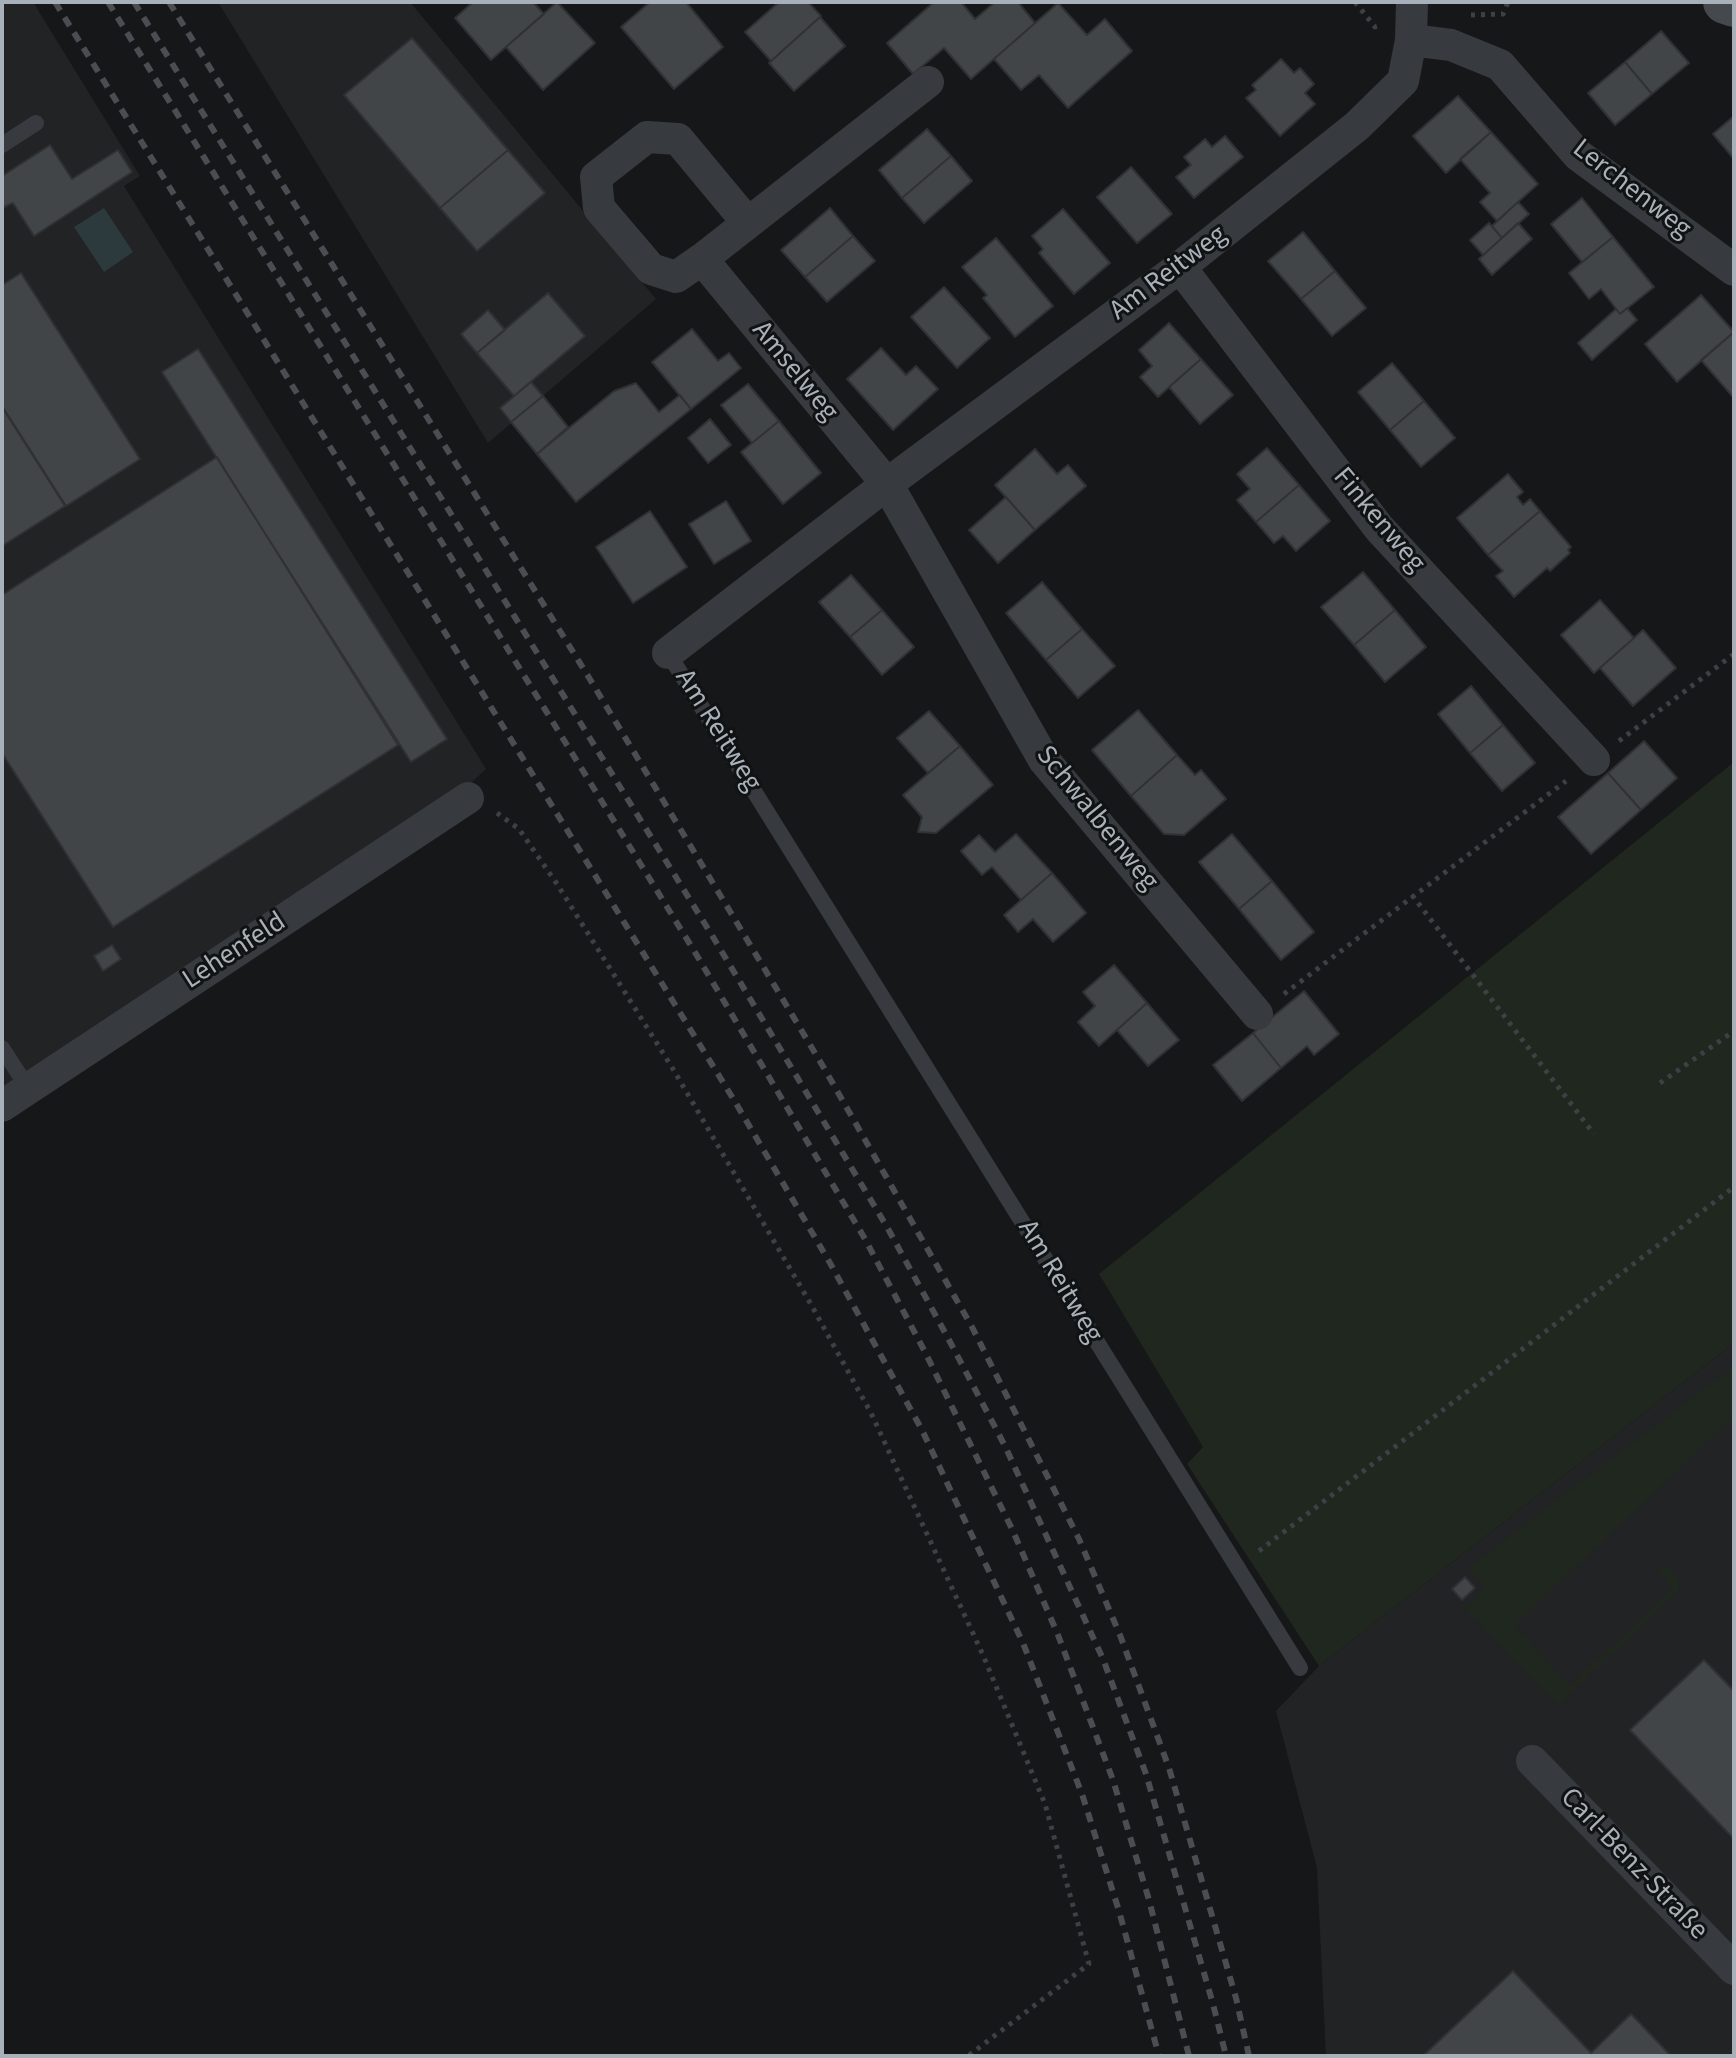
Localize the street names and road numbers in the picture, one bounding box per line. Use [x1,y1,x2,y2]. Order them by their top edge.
street label: Lerchenweg [1565,133,1697,247]
street label: Am Reitweg [1104,219,1234,329]
street label: Amselweg [744,315,844,429]
street label: Finkenweg [1325,462,1431,580]
street label: Am Reitweg [666,664,768,798]
street label: Schwalbenweg [1027,740,1165,898]
street label: Lehenfeld [177,906,293,998]
street label: Am Reitweg [1009,1214,1109,1350]
street label: Carl-Benz-Straße [1552,1782,1714,1948]

